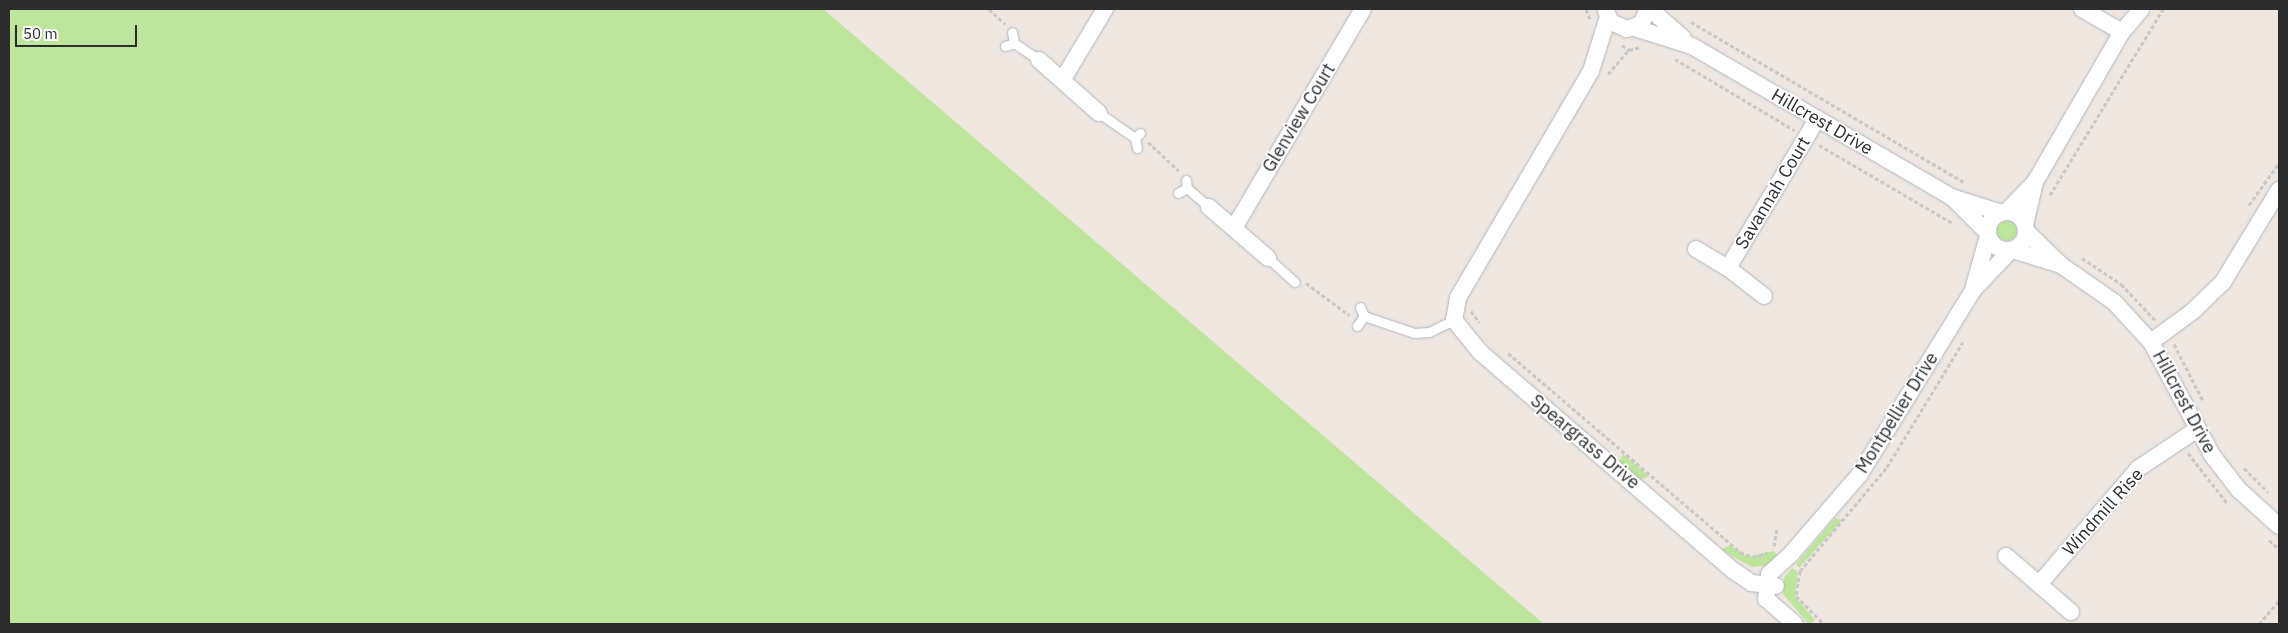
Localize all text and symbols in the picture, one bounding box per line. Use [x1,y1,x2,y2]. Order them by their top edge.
scale bar [18,15,140,47]
text: 50 m [23,24,58,43]
street label: Glenview Court [1258,60,1340,176]
street label: Hillcrest Drive [1768,84,1876,160]
street label: Savannah Court [1731,133,1815,253]
street label: Hillcrest Drive [2148,347,2220,457]
street label: Montpellier Drive [1851,349,1943,477]
street label: Speargrass Drive [1526,390,1644,494]
street label: Windmill Rise [2058,464,2148,560]

